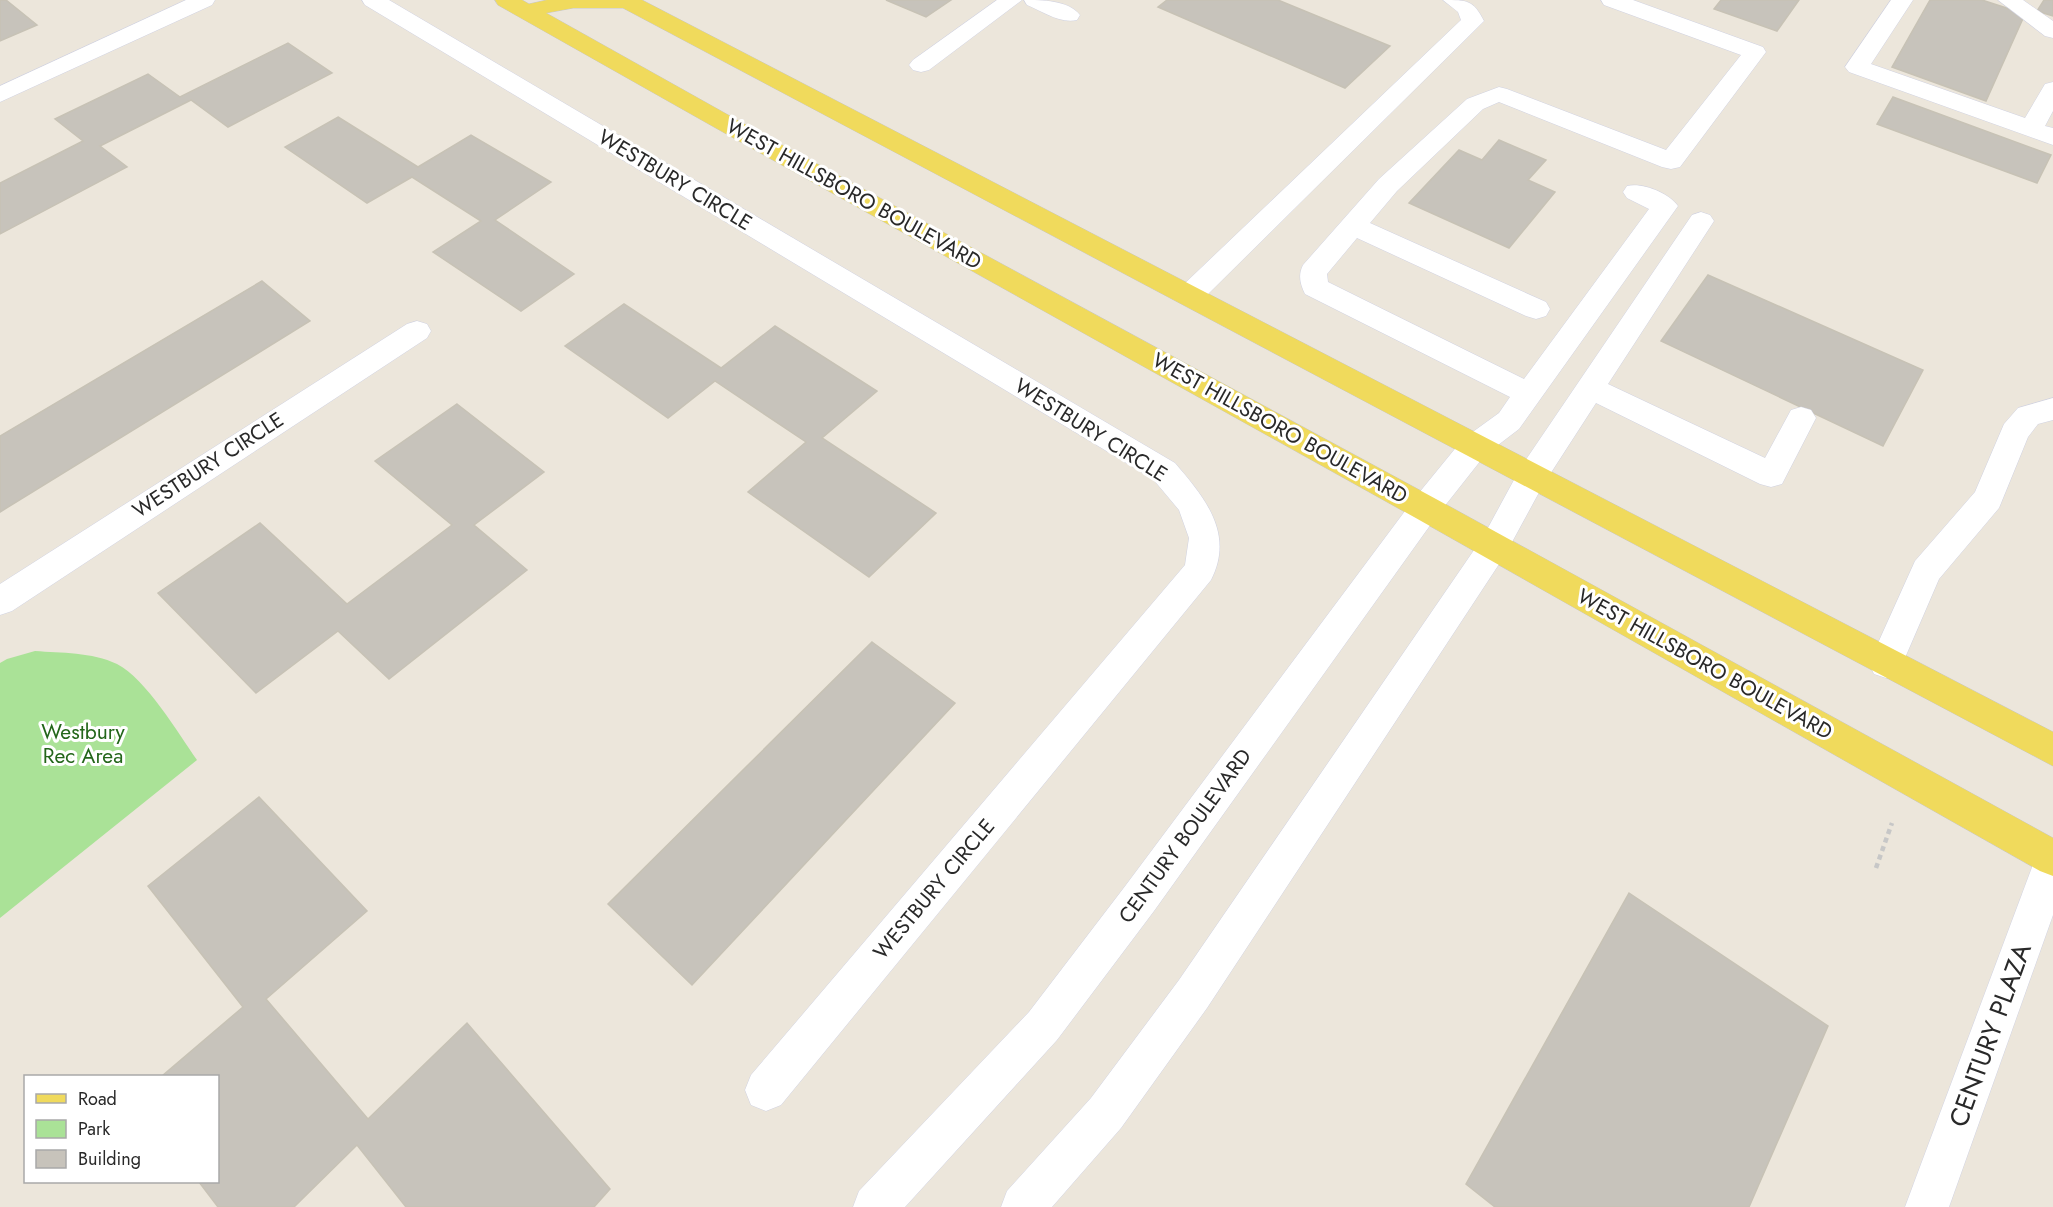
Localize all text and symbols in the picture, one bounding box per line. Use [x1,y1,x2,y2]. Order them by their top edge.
street label: WEST HILLSBORO BOULEVARD [721,111,987,277]
street label: WESTBURY CIRCLE [592,122,758,238]
street label: WEST HILLSBORO BOULEVARD [1147,345,1413,511]
street label: WESTBURY CIRCLE [1009,371,1173,489]
street label: WESTBURY CIRCLE [126,405,290,525]
street label: WEST HILLSBORO BOULEVARD [1572,581,1838,747]
park label: Westbury Rec Area [41,717,126,771]
street label: CENTURY BOULEVARD [1111,743,1259,929]
street label: WESTBURY CIRCLE [866,812,1002,966]
street label: CENTURY PLAZA [1939,937,2041,1132]
legend [24,1075,219,1183]
text: Road [78,1086,117,1112]
text: Park [78,1116,110,1142]
text: Building [78,1146,141,1172]

